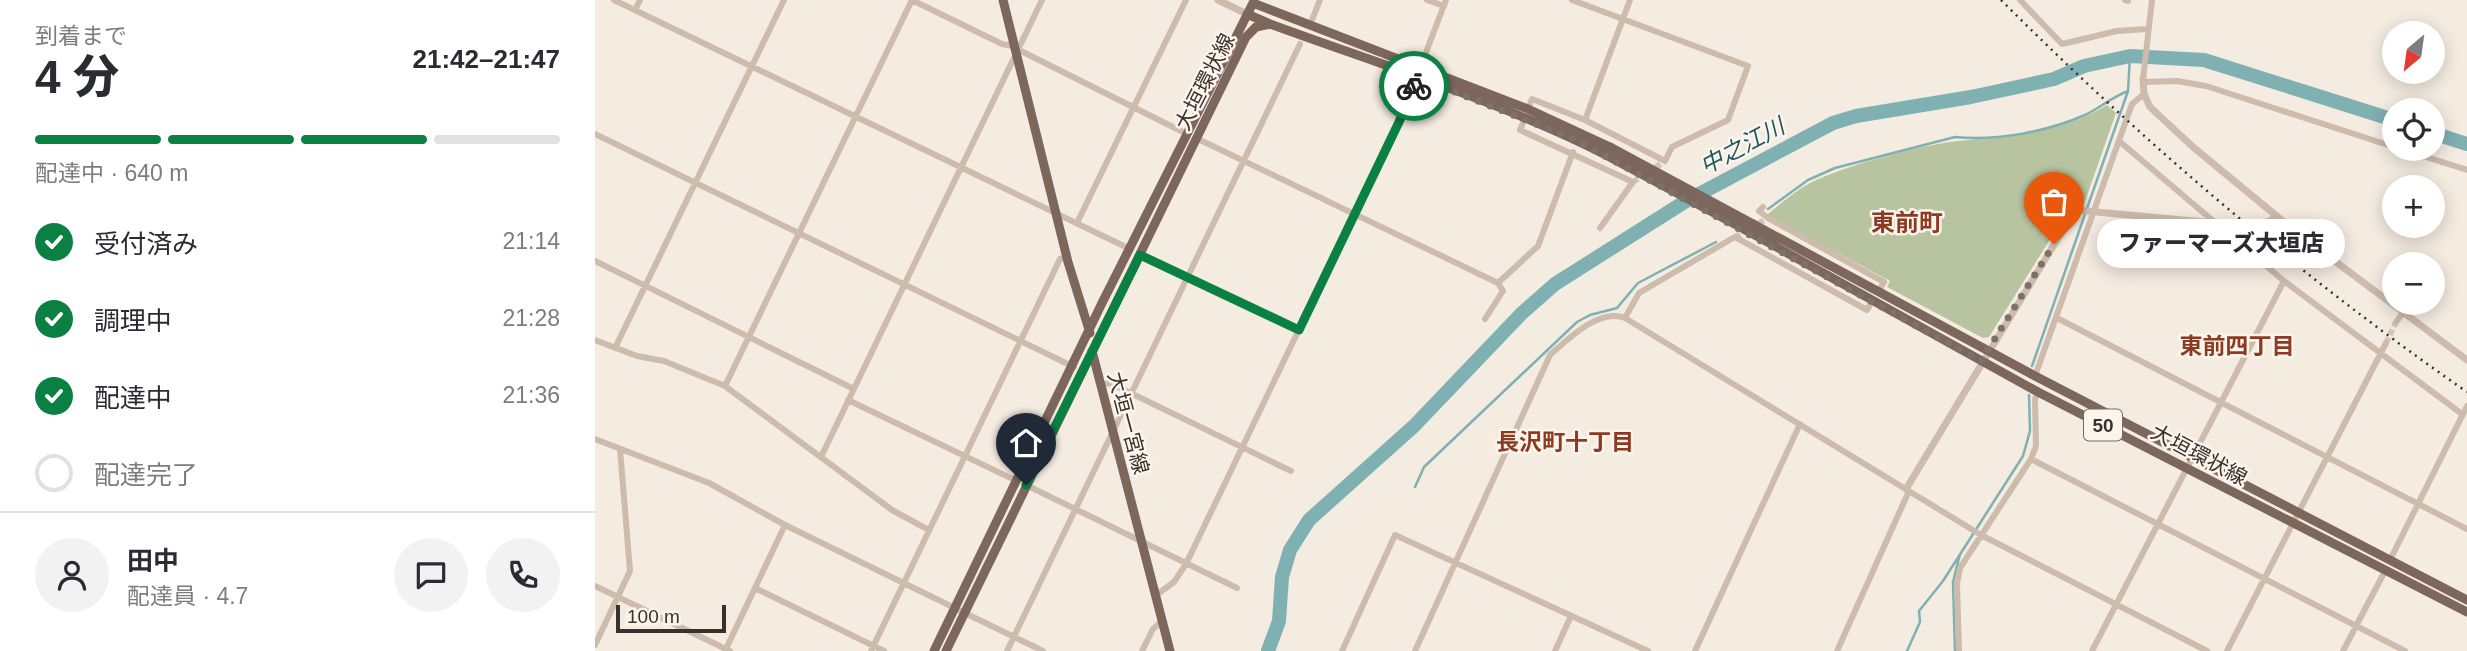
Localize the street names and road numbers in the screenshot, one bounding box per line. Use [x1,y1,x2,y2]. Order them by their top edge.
street label: 大垣環状線 [1170,30,1239,134]
street label: 大垣一宮線 [1104,369,1153,477]
road number: 50 [2084,410,2122,440]
street label: 大垣環状線 [2147,420,2251,489]

